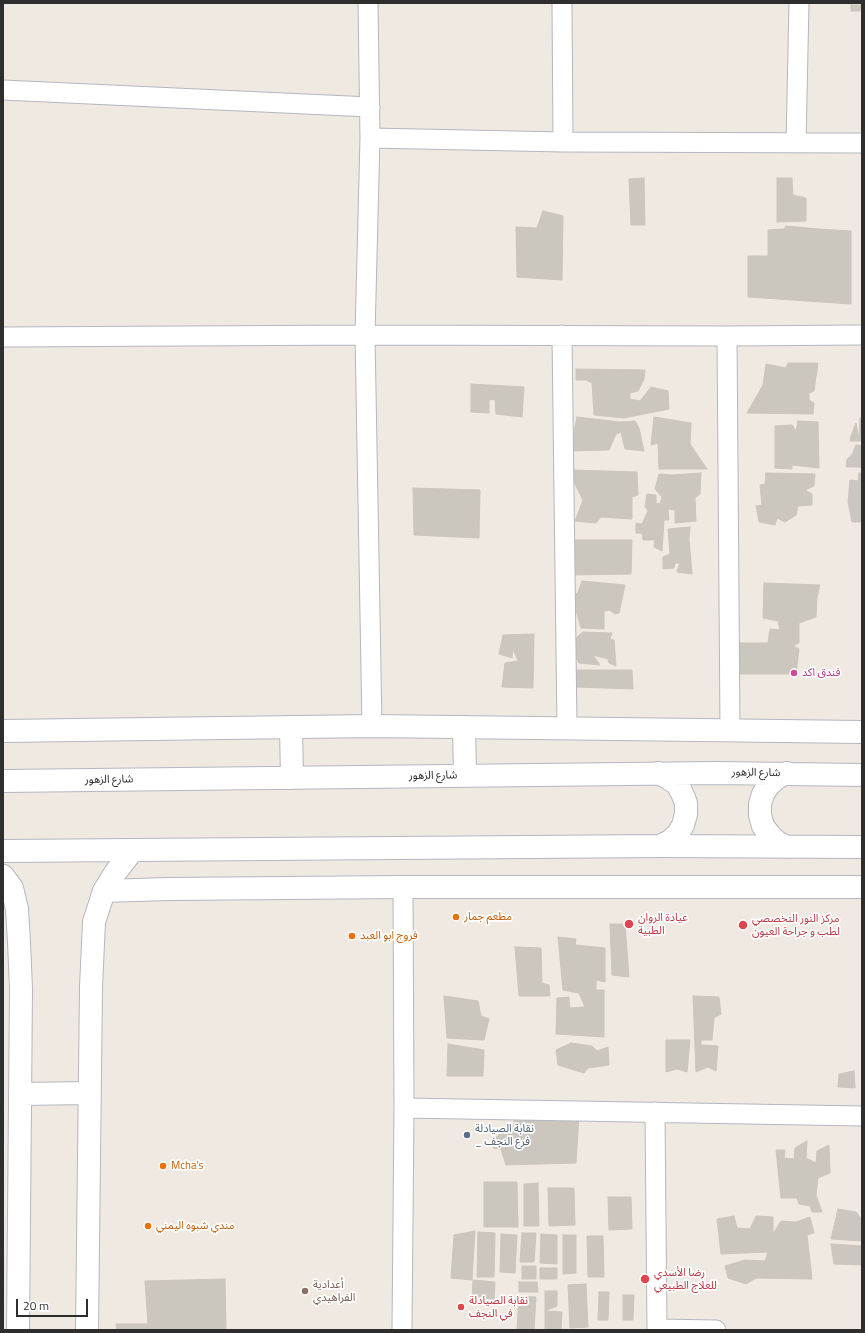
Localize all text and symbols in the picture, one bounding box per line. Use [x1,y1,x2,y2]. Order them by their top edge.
place label: فندق اكد [802,666,840,680]
marker: فندق اكد [789,668,799,678]
street label: شارع الزهور [731,766,781,780]
street label: شارع الزهور [408,769,458,783]
street label: شارع الزهور [84,773,134,787]
place label: مطعم جمار [464,910,512,924]
place label: عيادة الروان الطبية [638,911,688,937]
marker: مطعم جمار [451,912,461,922]
place label: مركز النور التخصصي لطب و جراحة العيون [752,912,840,938]
marker: عيادة الروان الطبية [623,918,635,930]
marker: مركز النور التخصصي لطب و جراحة العيون [737,919,749,931]
place label: فروج ابو العبد [360,929,418,943]
marker: فروج ابو العبد [347,931,357,941]
place label: نقابة الصيادلة _ فرع النجف [475,1122,534,1148]
marker: نقابة الصيادلة _ فرع النجف [462,1130,472,1140]
place label: Mcha’s [171,1159,204,1173]
marker: Mcha’s [158,1161,168,1171]
place label: مندي شبوه اليمني [156,1219,234,1233]
marker: مندي شبوه اليمني [143,1221,153,1231]
place label: رضا الأسدي للعلاج الطبيعي [654,1266,717,1292]
marker: رضا الأسدي للعلاج الطبيعي [639,1273,651,1285]
place label: أعدادية الفراهيدي [313,1278,355,1304]
marker: أعدادية الفراهيدي [300,1286,310,1296]
scale bar [18,1291,90,1317]
place label: نقابة الصيادلة في النجف [469,1294,528,1320]
text: 20 m [23,1296,49,1315]
marker: نقابة الصيادلة في النجف [456,1302,466,1312]

